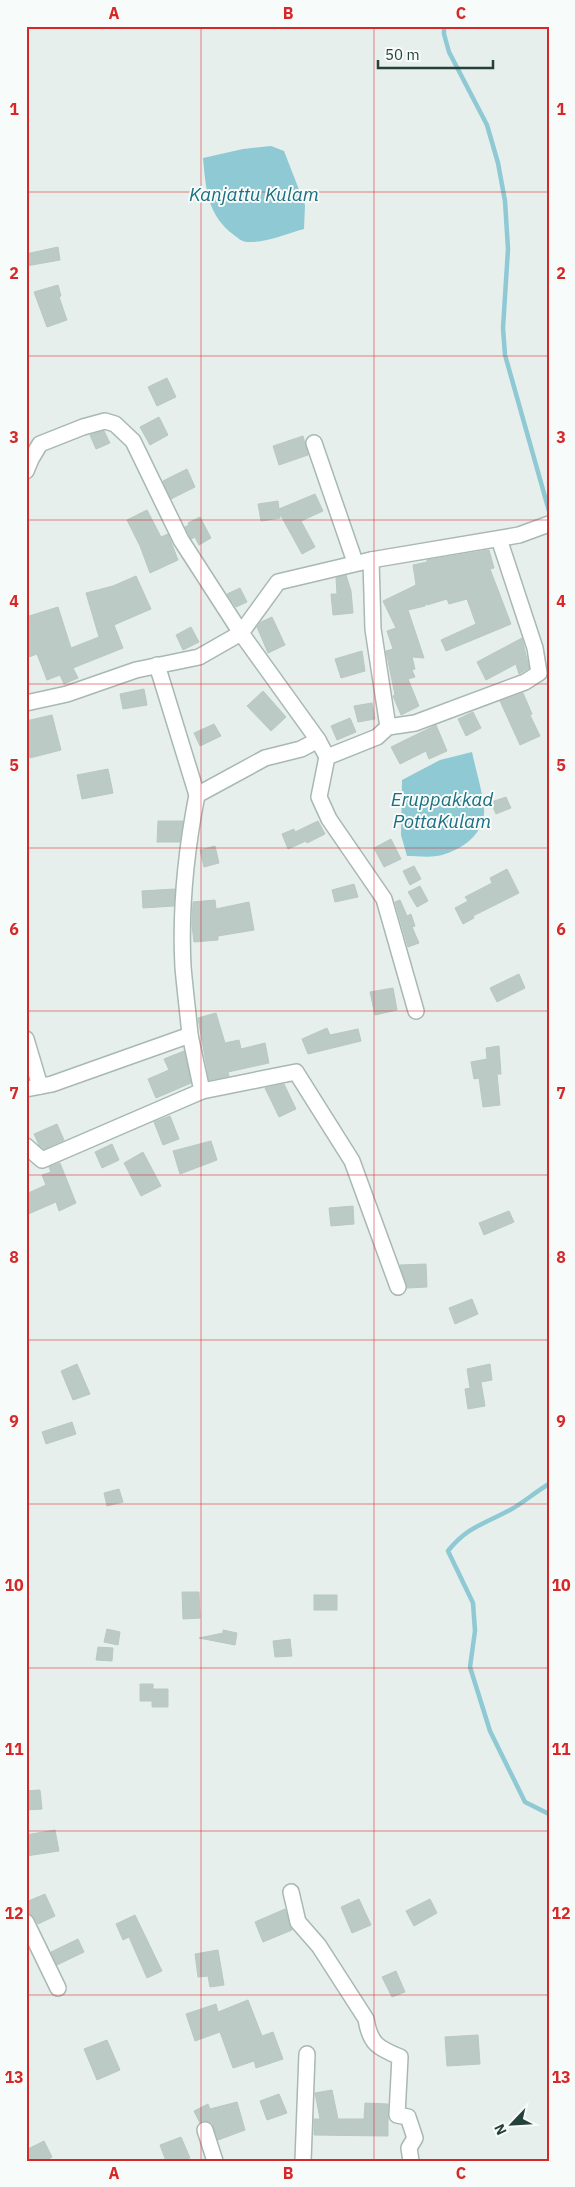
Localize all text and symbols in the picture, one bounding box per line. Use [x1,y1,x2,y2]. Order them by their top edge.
text: A [109,3,120,23]
text: B [283,3,294,23]
text: C [456,3,466,23]
scale bar [378,38,492,70]
text: 50 m [385,45,420,64]
text: 1 [9,99,19,119]
text: 1 [556,99,566,119]
water label: Kanjattu Kulam [189,182,319,206]
text: 2 [9,263,19,283]
text: 2 [556,263,566,283]
text: 3 [9,427,19,447]
text: 3 [556,427,566,447]
text: 4 [9,591,19,611]
text: 4 [556,591,566,611]
text: 5 [9,755,19,775]
text: 5 [556,755,566,775]
water label: Eruppakkad PottaKulam [391,787,494,833]
text: 6 [9,919,19,939]
text: 6 [556,919,566,939]
text: 7 [9,1083,19,1103]
text: 7 [556,1083,566,1103]
text: 8 [9,1247,19,1267]
text: 8 [556,1247,566,1267]
text: 9 [9,1411,19,1431]
text: 9 [556,1411,566,1431]
text: 10 [4,1575,24,1595]
text: 10 [551,1575,571,1595]
text: 11 [4,1739,24,1759]
text: 11 [551,1739,571,1759]
text: 12 [4,1903,24,1923]
text: 12 [551,1903,571,1923]
text: 13 [4,2067,24,2087]
text: 13 [551,2067,571,2087]
north arrow [488,2100,538,2150]
text: N [490,2121,511,2138]
text: A [109,2163,120,2183]
text: B [283,2163,294,2183]
text: C [456,2163,466,2183]

